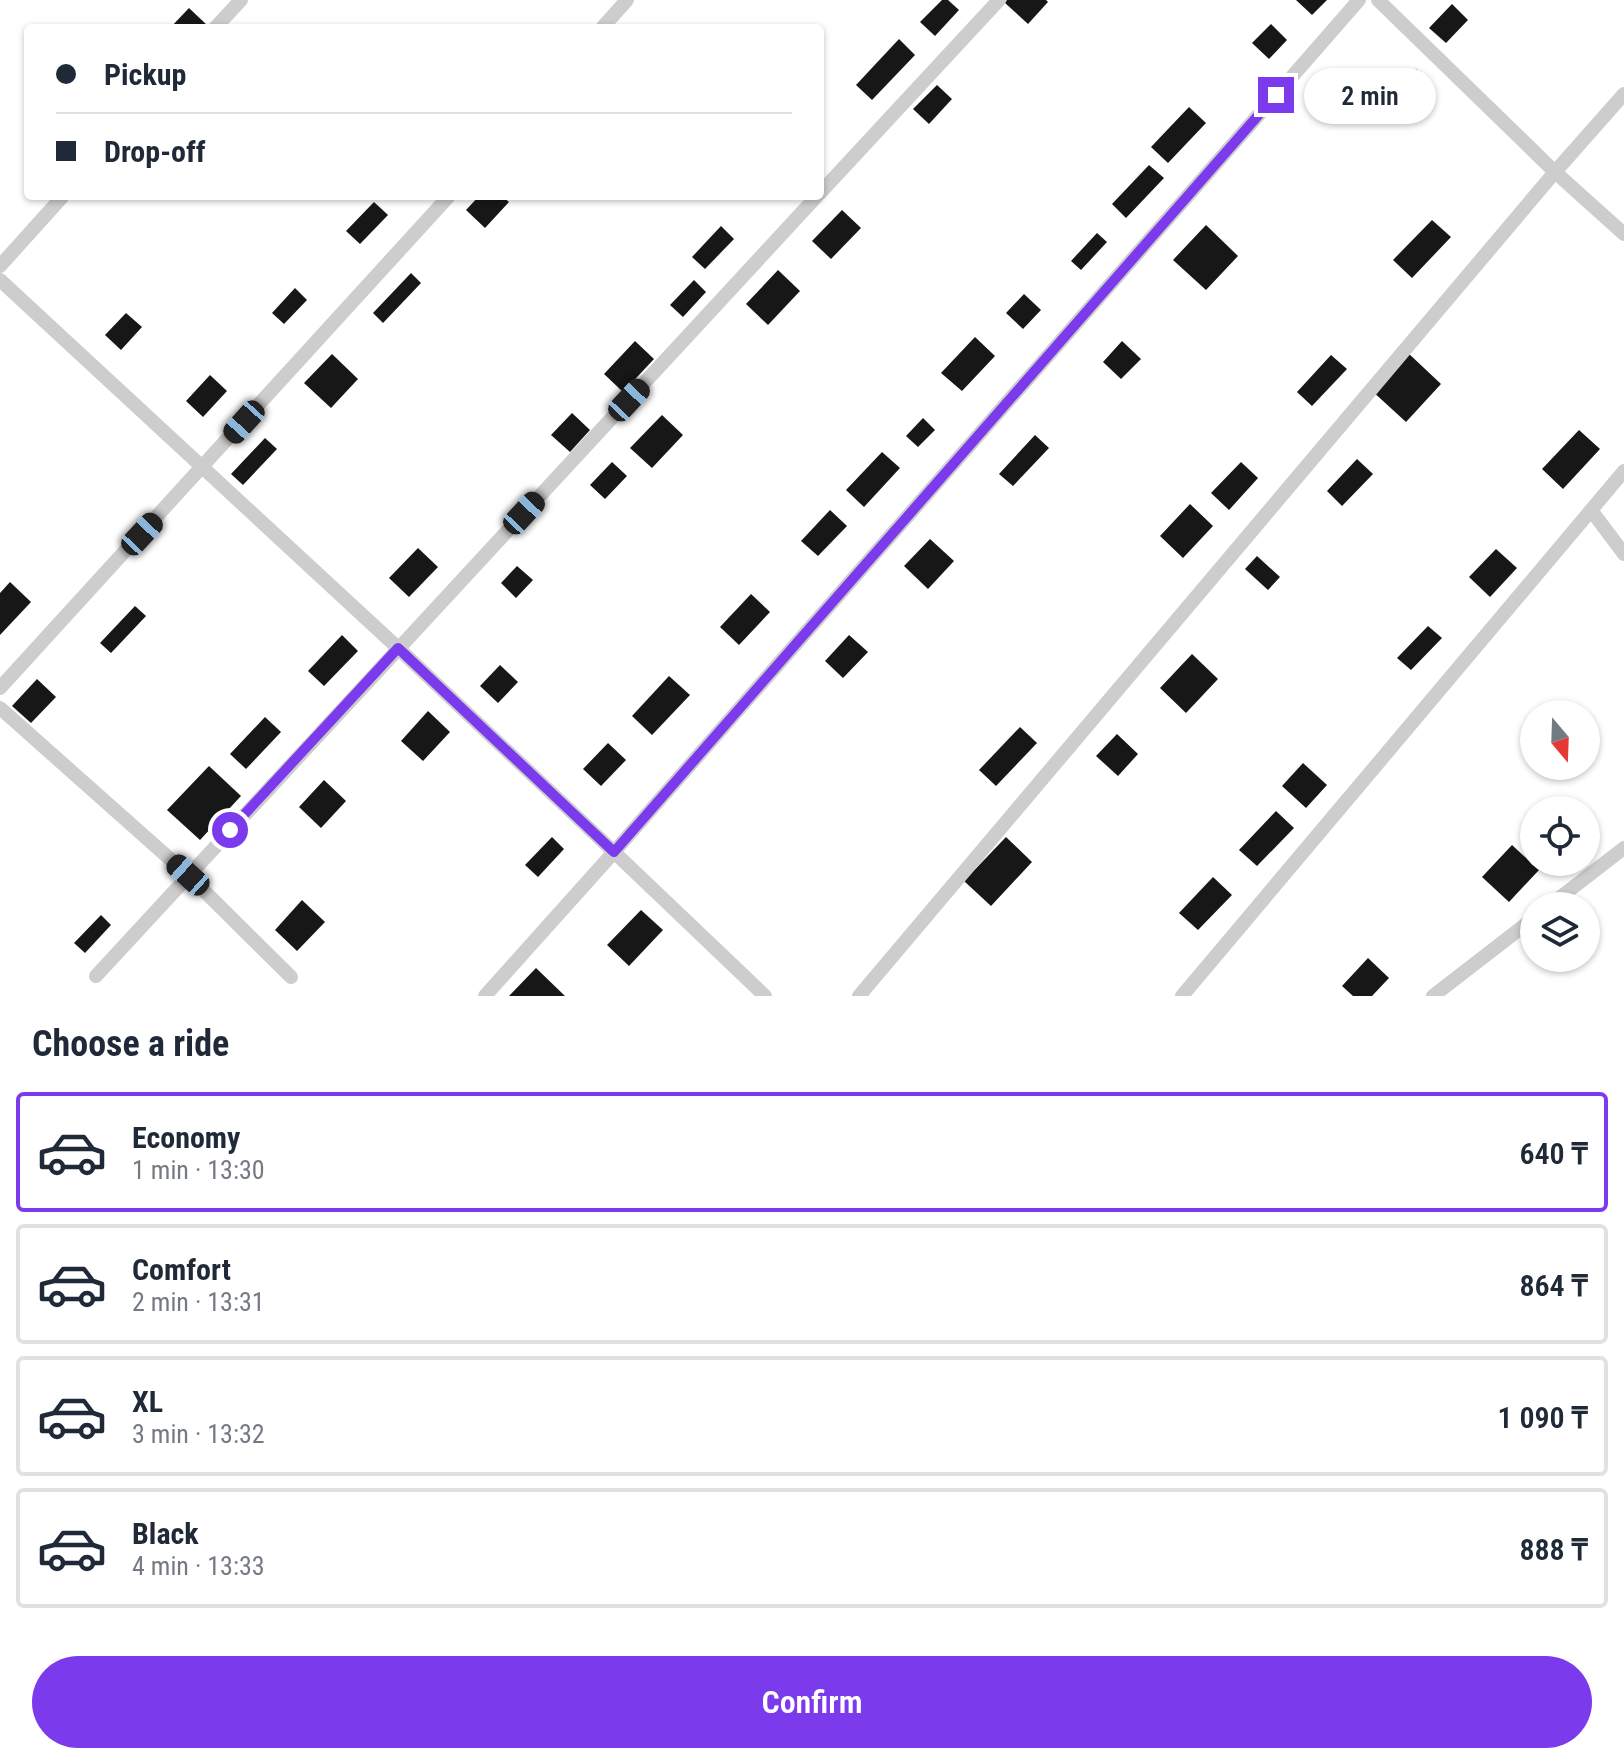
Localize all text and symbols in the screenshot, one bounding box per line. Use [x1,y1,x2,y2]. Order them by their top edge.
text: Pickup [104,57,186,92]
callout: 2 min [1304,67,1436,123]
route end [1258,77,1294,113]
text: 2 min [1341,81,1399,111]
text: Drop-off [104,134,206,169]
car [604,374,654,426]
car [219,396,269,448]
car [499,487,549,539]
car [117,508,167,560]
north arrow [1520,700,1600,780]
map controls [1520,700,1600,972]
button: locate [1520,796,1600,876]
route start [212,812,248,848]
car [162,850,214,900]
button: layers [1520,892,1600,972]
text: Choose a ride [32,1023,229,1065]
icon: car [36,1116,108,1188]
text: Economy [132,1120,240,1155]
text: 640 ₸ [1519,1136,1588,1171]
text: 1 min · 13:30 [132,1155,265,1185]
icon: car [36,1248,108,1320]
text: Comfort [132,1252,231,1287]
text: 864 ₸ [1519,1268,1588,1303]
text: 2 min · 13:31 [132,1287,265,1317]
icon: car [36,1380,108,1452]
text: XL [132,1384,163,1419]
text: 1 090 ₸ [1497,1400,1588,1435]
text: 3 min · 13:32 [132,1419,265,1449]
icon: car [36,1512,108,1584]
text: Black [132,1516,199,1551]
text: 888 ₸ [1519,1532,1588,1567]
text: 4 min · 13:33 [132,1551,265,1581]
button: Confirm [32,1656,1592,1748]

